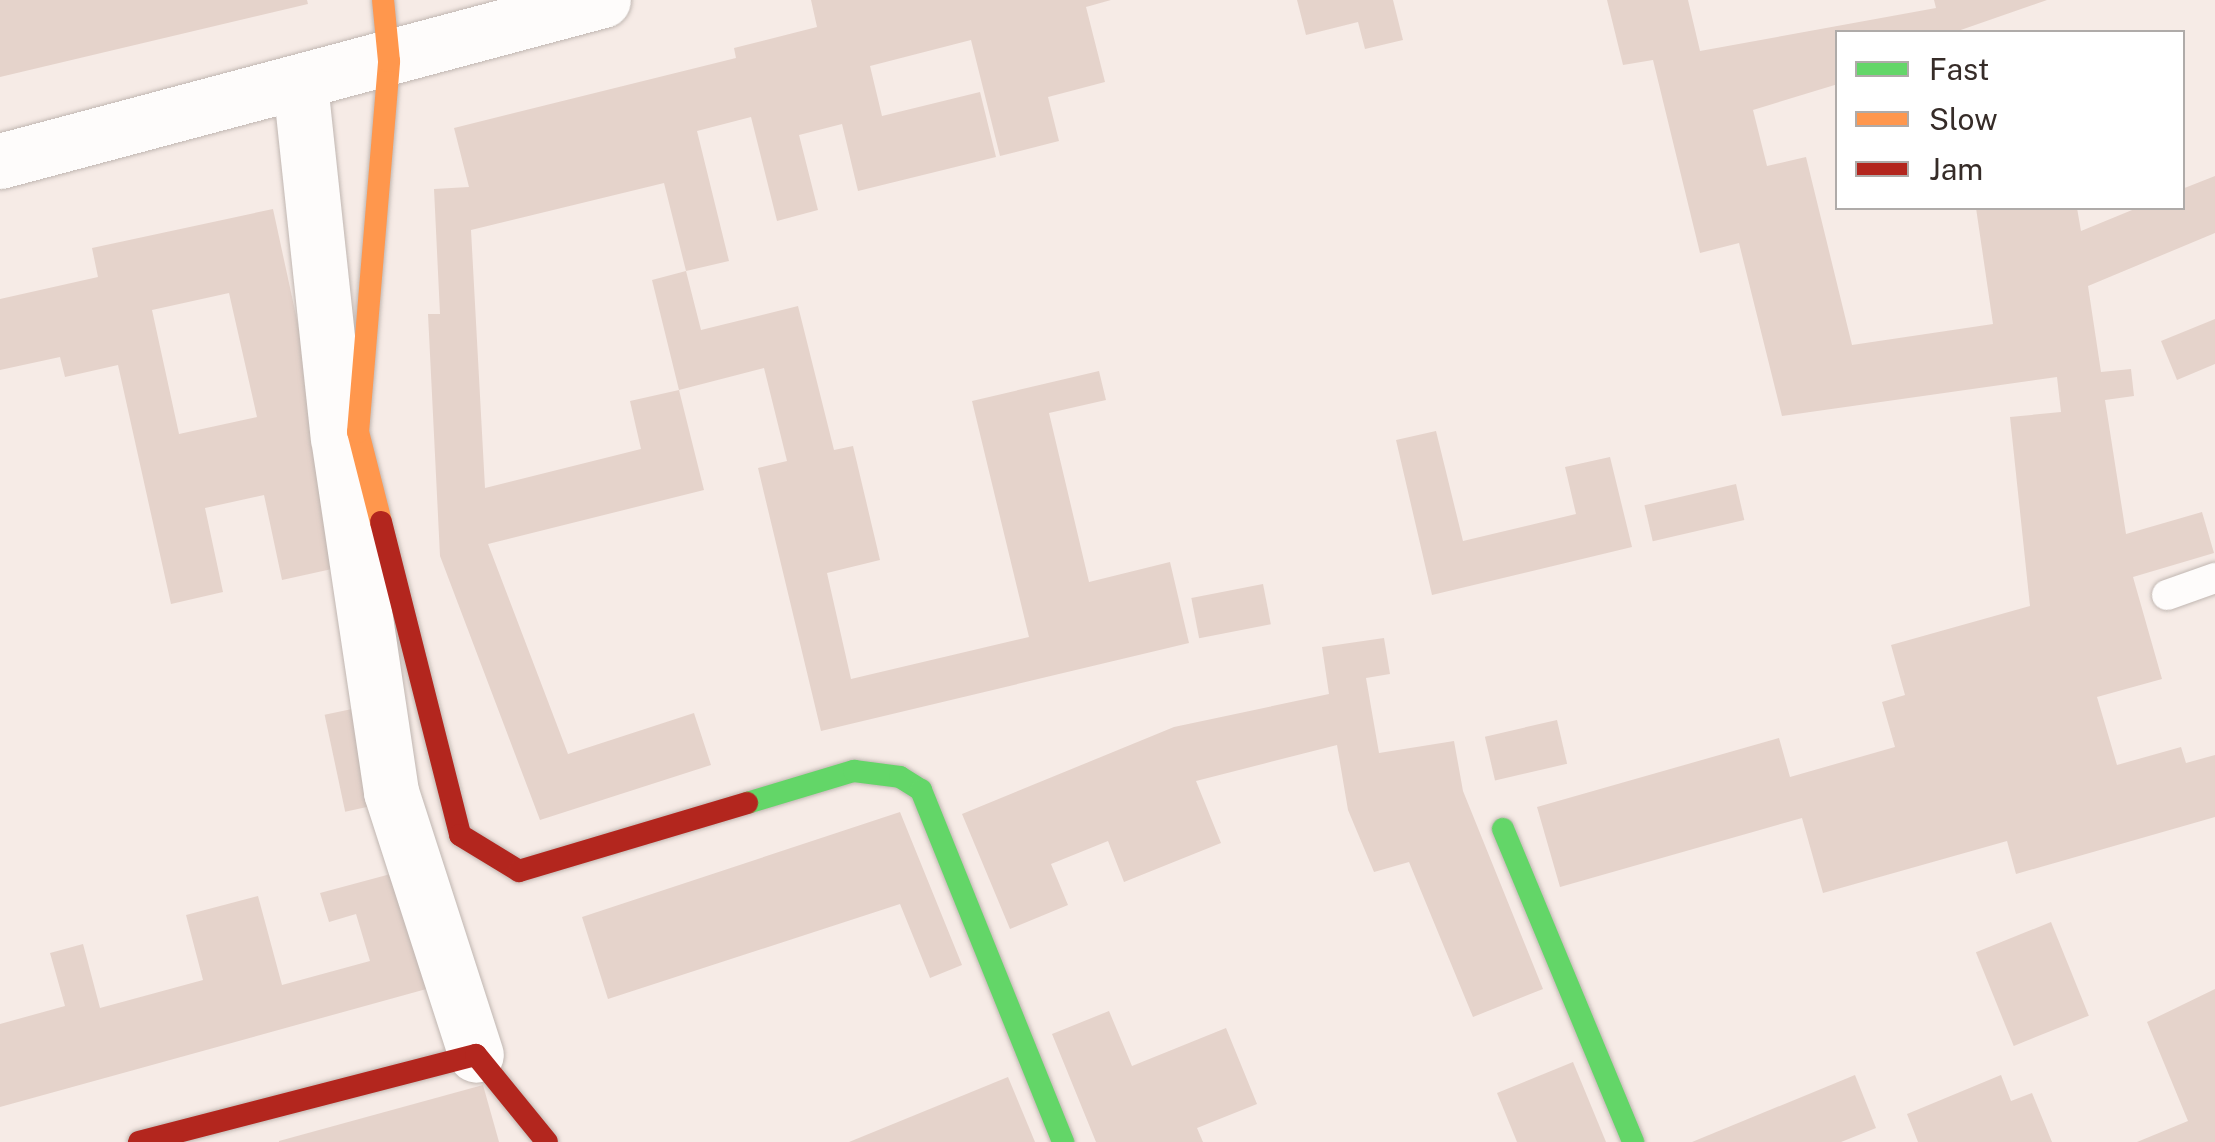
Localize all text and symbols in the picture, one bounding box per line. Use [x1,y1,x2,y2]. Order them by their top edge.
legend [1835,30,2185,210]
text: Fast [1929,51,1989,87]
text: Slow [1929,101,1998,137]
text: Jam [1929,151,1983,187]

